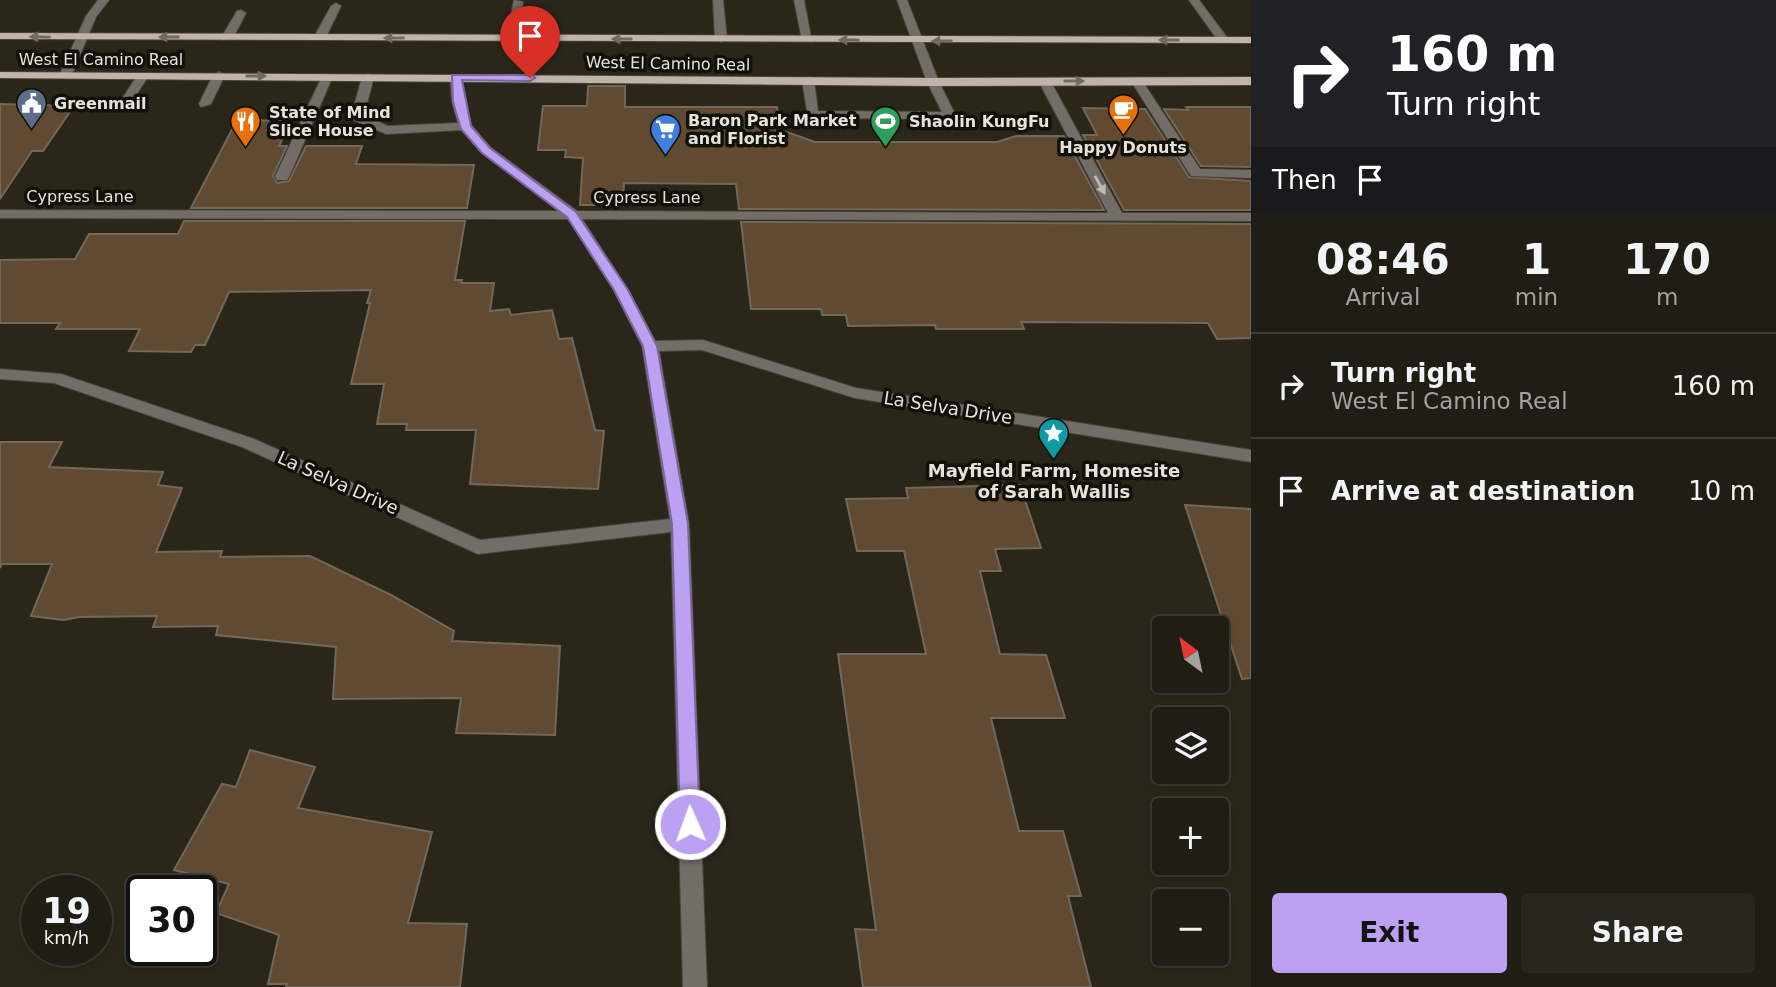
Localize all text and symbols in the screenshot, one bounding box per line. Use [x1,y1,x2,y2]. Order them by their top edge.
pin [500,6,560,78]
icon: arrive [511,17,549,55]
text: 160 m [1387,26,1557,83]
icon: right [1272,28,1363,119]
one-way arrow [29,31,51,42]
one-way arrow [158,32,180,43]
one-way arrow [383,32,405,44]
one-way arrow [610,33,632,45]
one-way arrow [838,34,860,46]
one-way arrow [1158,34,1180,46]
one-way arrow [931,35,953,47]
street label: West El Camino Real [19,50,183,69]
street label: West El Camino Real [586,53,750,74]
one-way arrow [246,70,268,82]
one-way arrow [1064,76,1086,87]
text: Turn right [1387,85,1540,123]
public building icon: Greenmail [14,86,48,130]
cafe icon: Happy Donuts [1106,93,1140,137]
place label: Greenmail [54,94,147,113]
place label: State of Mind Slice House [269,103,391,140]
restaurant icon: State of Mind Slice House [229,104,263,148]
sports icon: Shaolin KungFu [869,104,903,148]
place label: Baron Park Market and Florist [688,111,857,148]
supermarket icon: Baron Park Market and Florist [648,112,682,156]
place label: Shaolin KungFu [909,112,1050,131]
place label: Happy Donuts [1059,138,1187,157]
icon: arrive [1351,161,1389,199]
text: Then [1272,165,1337,195]
one-way arrow [1094,175,1106,195]
street label: Cypress Lane [26,187,134,206]
street label: Cypress Lane [593,188,701,207]
text: 08:46 [1316,235,1450,284]
text: 1 [1522,235,1551,284]
text: 170 [1623,235,1711,284]
text: Arrival [1346,284,1420,310]
text: min [1515,284,1558,310]
text: m [1656,284,1678,310]
text: Turn right [1331,358,1476,388]
icon: right [1272,367,1310,405]
text: 160 m [1672,371,1755,401]
street label: La Selva Drive [882,387,1014,428]
text: West El Camino Real [1331,388,1568,414]
place icon: Mayfield Farm, Homesite of Sarah Wallis [1037,416,1071,460]
street label: La Selva Drive [275,447,402,519]
place label: Mayfield Farm, Homesite of Sarah Wallis [928,460,1180,502]
icon: arrive [1272,472,1310,510]
text: Arrive at destination [1331,476,1635,506]
text: 10 m [1688,476,1755,506]
north arrow [1152,616,1228,693]
map controls [1152,616,1229,966]
button: layers [1152,707,1229,784]
position arrow [653,787,727,861]
button: + [1152,798,1229,875]
speed limit sign: 30 [126,875,217,966]
button: − [1152,889,1229,966]
text: 19 [42,891,91,931]
button: Exit [1272,893,1507,973]
button: Share [1521,893,1755,973]
text: km/h [44,927,89,948]

